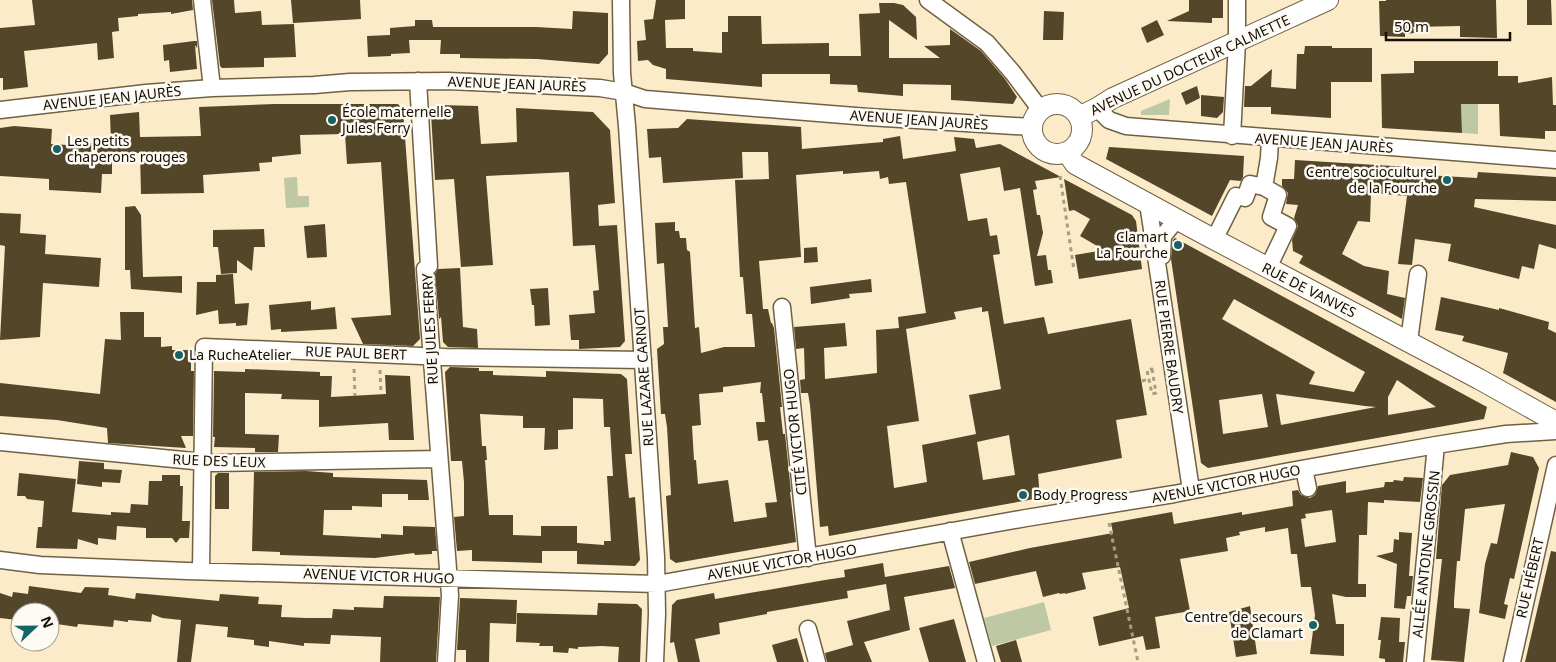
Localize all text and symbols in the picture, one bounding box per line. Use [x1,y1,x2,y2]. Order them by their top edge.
street label: AVENUE DU DOCTEUR CALMETTE [1087,10,1293,119]
scale bar [1386,10,1510,42]
text: 50 m [1394,16,1429,36]
street label: AVENUE JEAN JAURÈS [447,72,587,95]
street label: AVENUE JEAN JAURÈS [42,81,182,114]
place label: École maternelle Jules Ferry [340,102,452,137]
street label: AVENUE JEAN JAURÈS [849,105,989,134]
marker: École maternelle Jules Ferry [326,114,338,126]
street label: AVENUE JEAN JAURÈS [1254,128,1394,157]
place label: Les petits chaperons rouges [67,131,186,166]
marker: Les petits chaperons rouges [51,143,63,155]
place label: Centre socioculturel de la Fourche [1306,162,1437,197]
marker: Centre socioculturel de la Fourche [1441,174,1453,186]
place label: Clamart La Fourche [1096,227,1168,262]
marker: Clamart La Fourche [1172,239,1184,251]
street label: RUE DE VANVES [1259,258,1360,322]
street label: RUE JULES FERRY [417,273,442,385]
street label: RUE PIERRE BAUDRY [1151,279,1188,415]
street label: RUE LAZARE CARNOT [629,307,658,447]
street label: RUE PAUL BERT [305,341,407,364]
place label: La RucheAtelier [189,345,291,364]
marker: La RucheAtelier [173,349,185,361]
street label: CITÉ VICTOR HUGO [778,368,811,496]
street label: RUE DES LEUX [172,449,267,472]
street label: AVENUE VICTOR HUGO [1150,460,1302,507]
street label: ALLÉE ANTOINE GROSSIN [1407,469,1444,639]
place label: Body Progress [1033,485,1128,504]
marker: Body Progress [1017,489,1029,501]
street label: RUE HÉBERT [1511,536,1548,620]
street label: AVENUE VICTOR HUGO [706,539,858,584]
street label: AVENUE VICTOR HUGO [303,563,455,588]
north arrow [10,602,60,652]
place label: Centre de secours de Clamart [1184,607,1303,642]
text: N [37,613,58,631]
marker: Centre de secours de Clamart [1307,619,1319,631]

